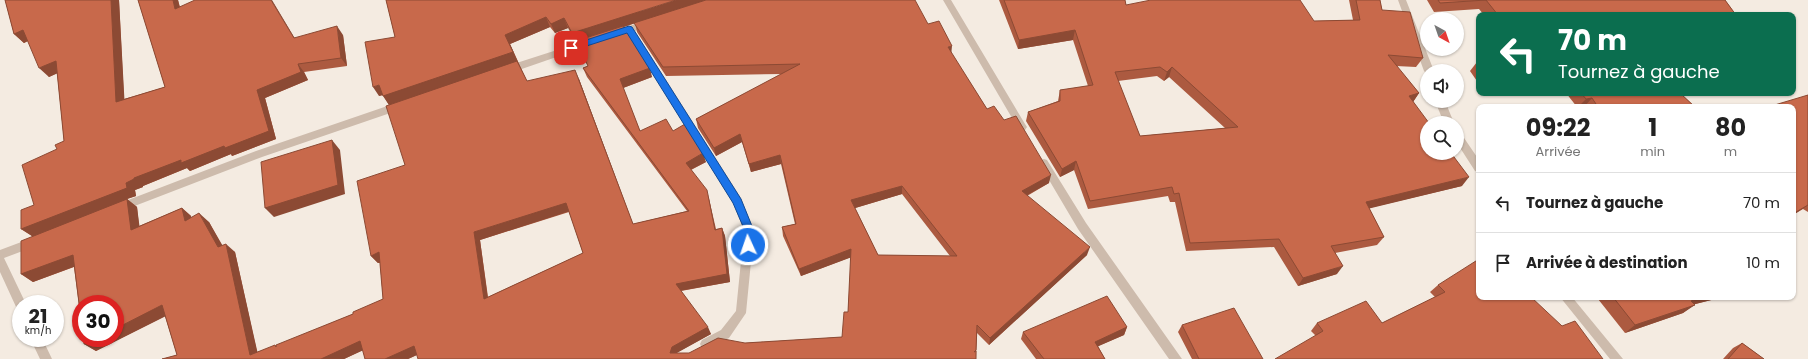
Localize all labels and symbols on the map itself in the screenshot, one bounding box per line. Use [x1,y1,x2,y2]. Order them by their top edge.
north arrow [1420,12,1464,56]
pin [554,31,588,65]
position arrow [727,224,769,266]
speed limit sign: 30 [72,295,124,347]

